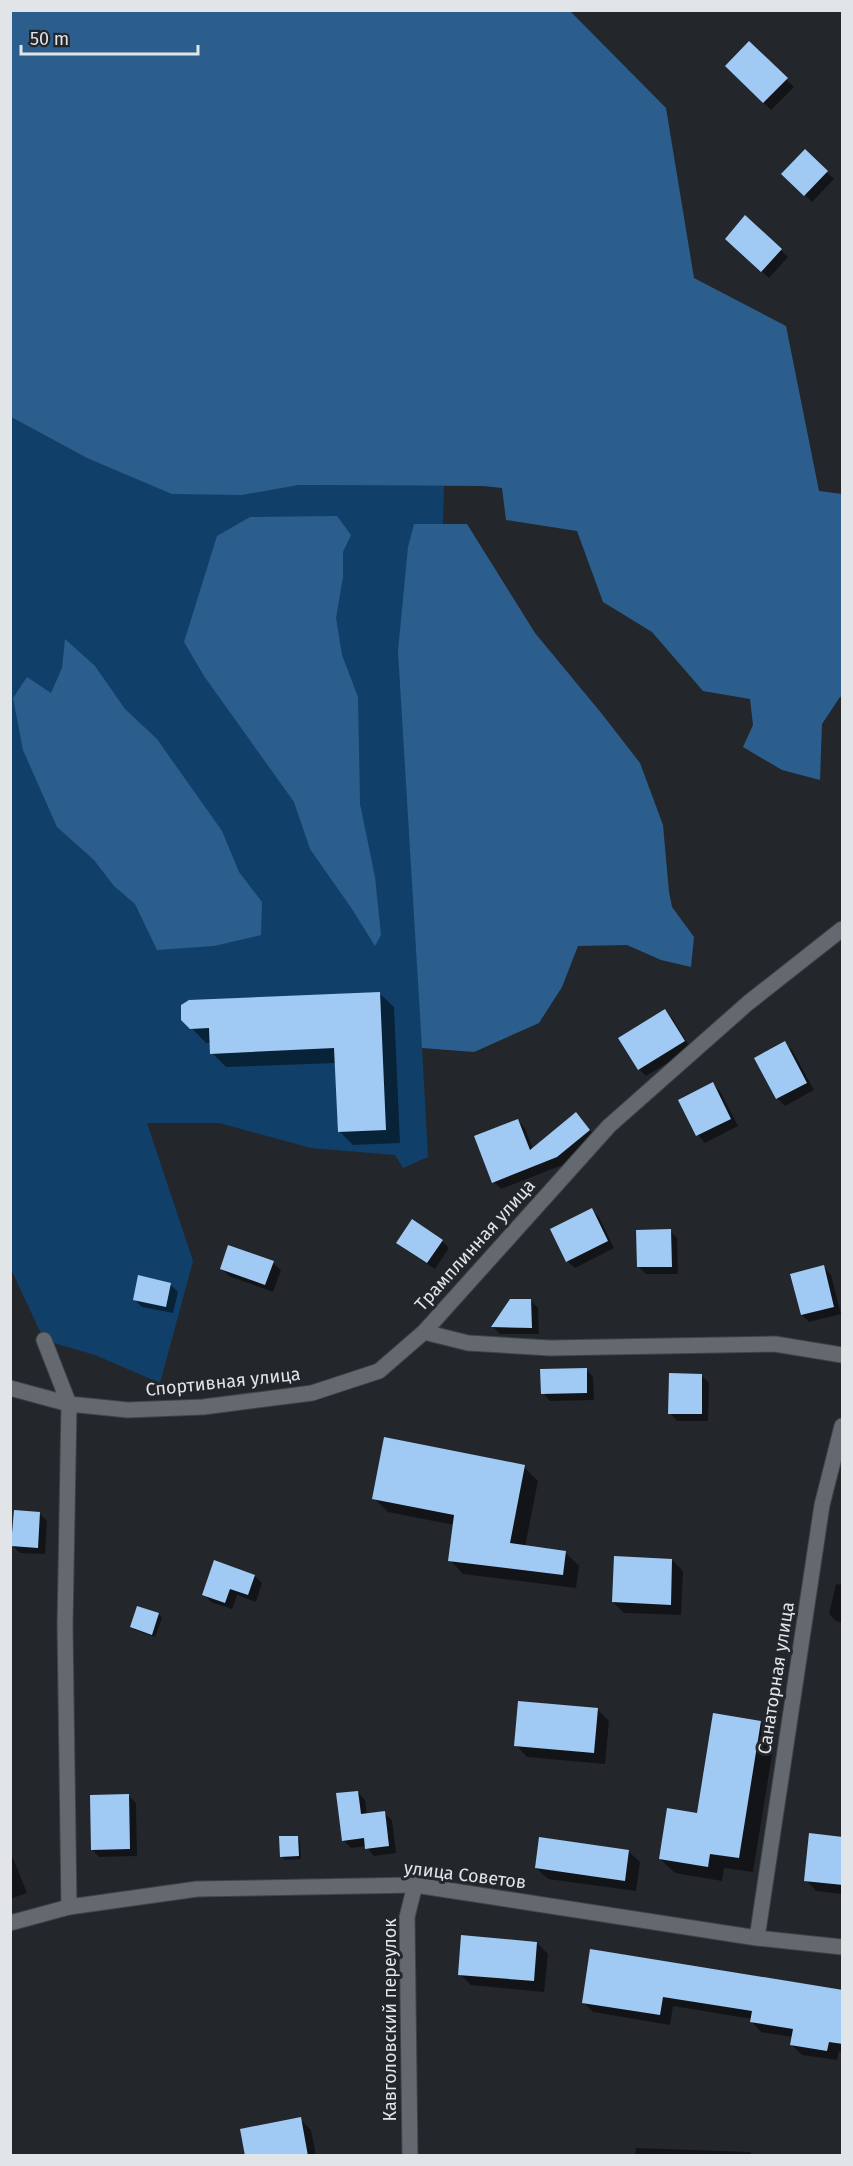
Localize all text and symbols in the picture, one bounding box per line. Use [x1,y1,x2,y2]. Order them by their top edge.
scale bar [21,18,198,56]
text: 50 m [30,28,69,50]
street label: Трамплинная улица [410,1175,540,1315]
street label: Спортивная улица [144,1363,302,1401]
street label: Санаторная улица [753,1600,799,1756]
street label: улица Советов [403,1857,527,1893]
street label: Кавголовский переулок [379,1918,401,2122]

